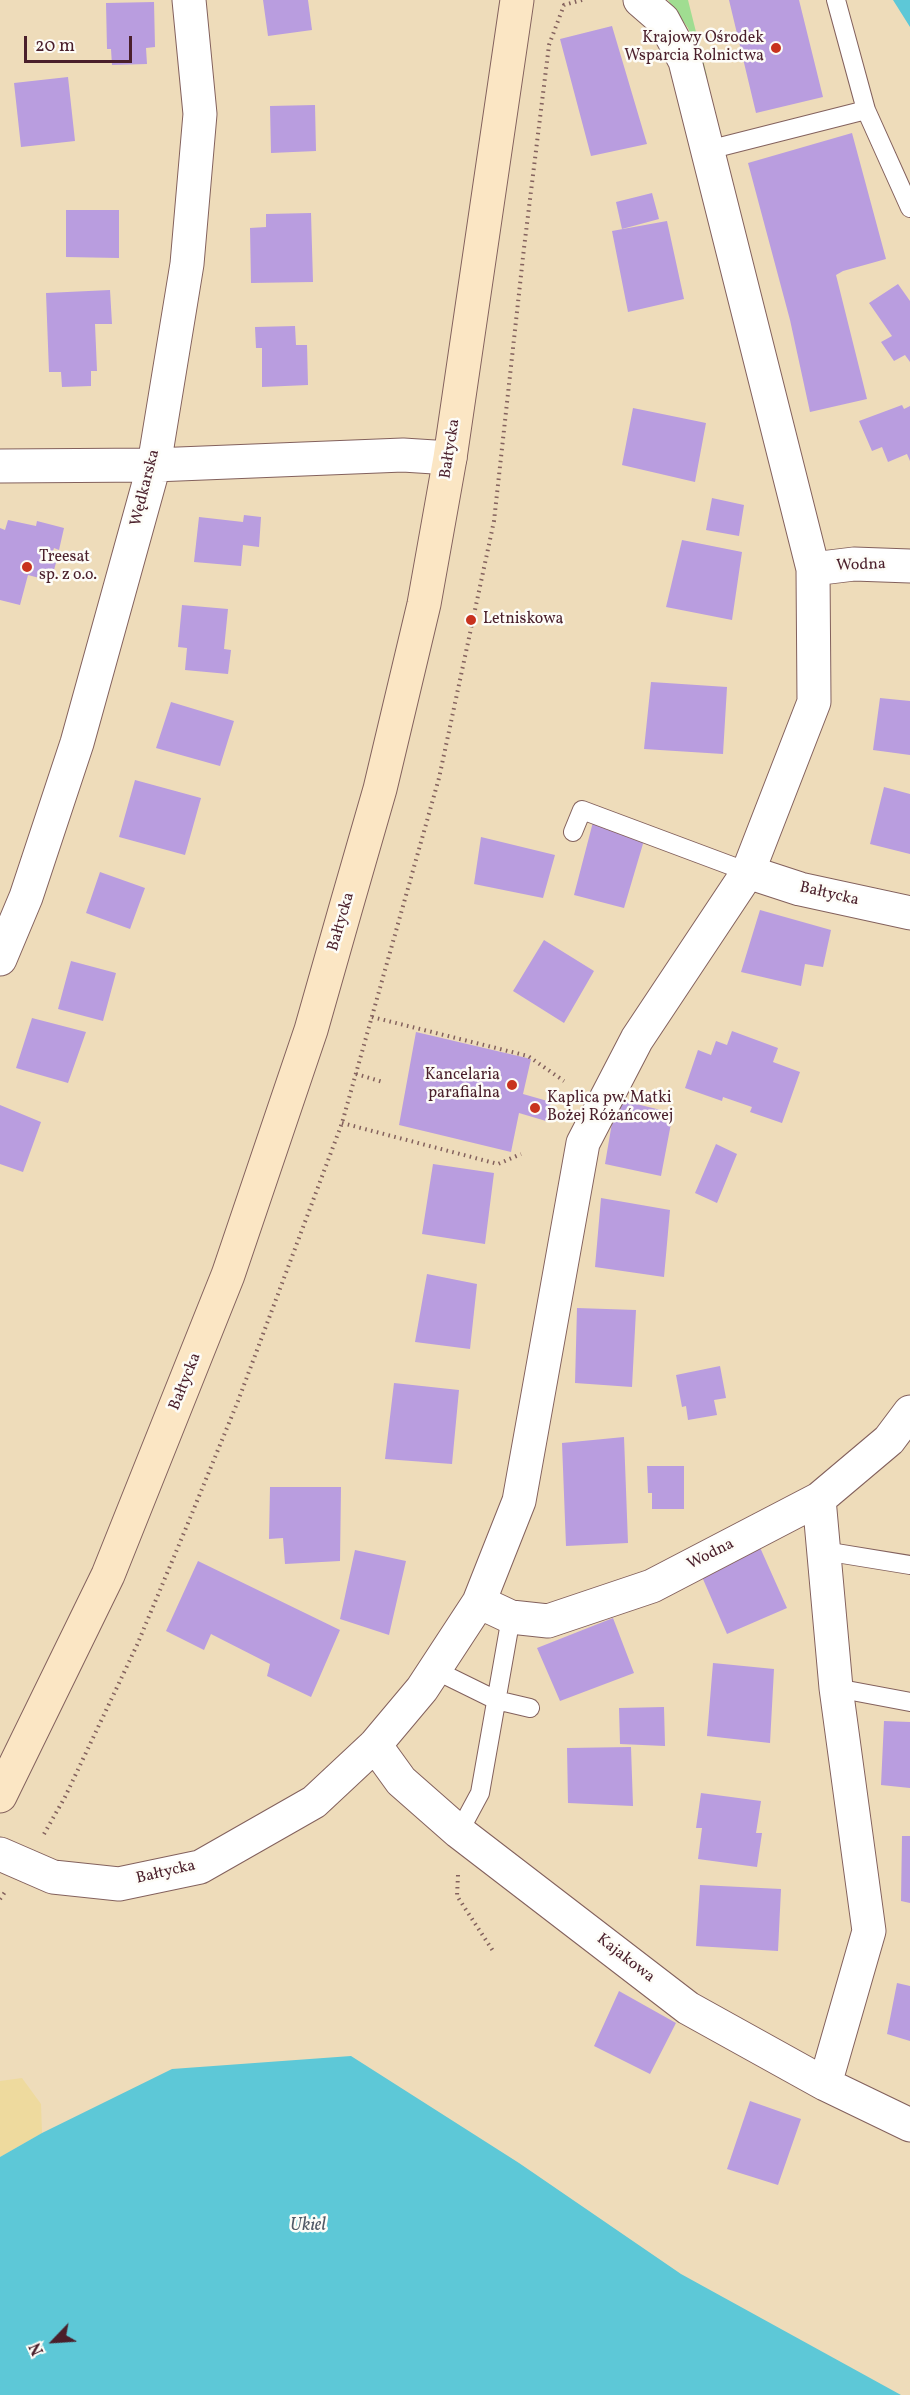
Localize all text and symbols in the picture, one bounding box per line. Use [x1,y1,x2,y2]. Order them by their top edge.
scale bar [27,24,135,62]
place label: Krajowy Ośrodek Wsparcia Rolnictwa [624,29,764,67]
text: 20 m [35,34,75,59]
marker: Krajowy Ośrodek Wsparcia Rolnictwa [769,41,783,55]
street label: Bałtycka [437,418,465,480]
street label: Wędkarska [127,448,165,528]
place label: Treesat sp. z o.o. [39,548,97,586]
street label: Wodna [836,556,886,576]
marker: Treesat sp. z o.o. [20,560,34,574]
place label: Letniskowa [483,610,564,630]
marker: Letniskowa [464,613,478,627]
street label: Bałtycka [797,879,861,911]
street label: Bałtycka [324,890,360,954]
place label: Kancelaria parafialna [425,1066,500,1104]
marker: Kancelaria parafialna [505,1078,519,1092]
place label: Kaplica pw. Matki Bożej Różańcowej [547,1089,673,1127]
marker: Kaplica pw. Matki Bożej Różańcowej [528,1101,542,1115]
street label: Bałtycka [166,1350,206,1414]
street label: Wodna [684,1535,738,1575]
street label: Bałtycka [134,1857,198,1889]
street label: Kajakowa [592,1930,658,1988]
water label: Ukiel [290,2216,326,2238]
north arrow [24,2311,84,2371]
text: N [25,2339,50,2359]

